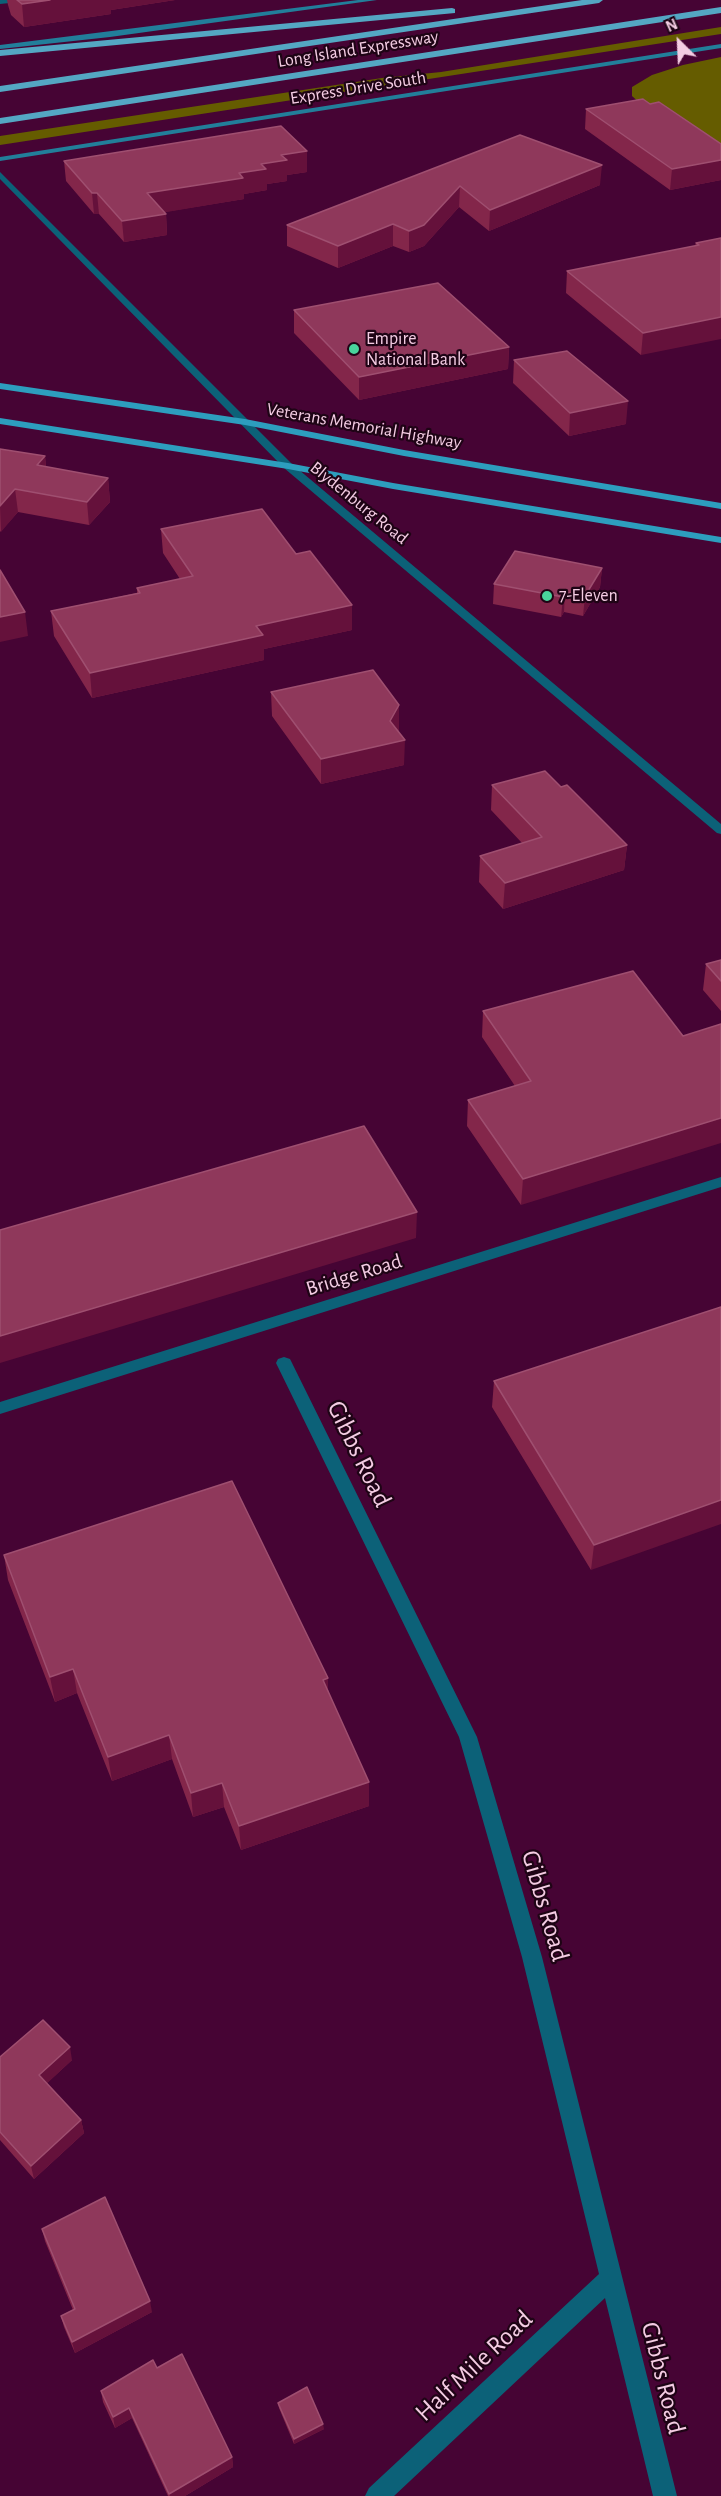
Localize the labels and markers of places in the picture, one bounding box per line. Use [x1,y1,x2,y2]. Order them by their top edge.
place label: Empire National Bank [366,328,465,370]
marker: Empire National Bank [347,342,361,356]
place label: 7-Eleven [559,585,618,607]
marker: 7-Eleven [540,589,554,603]

